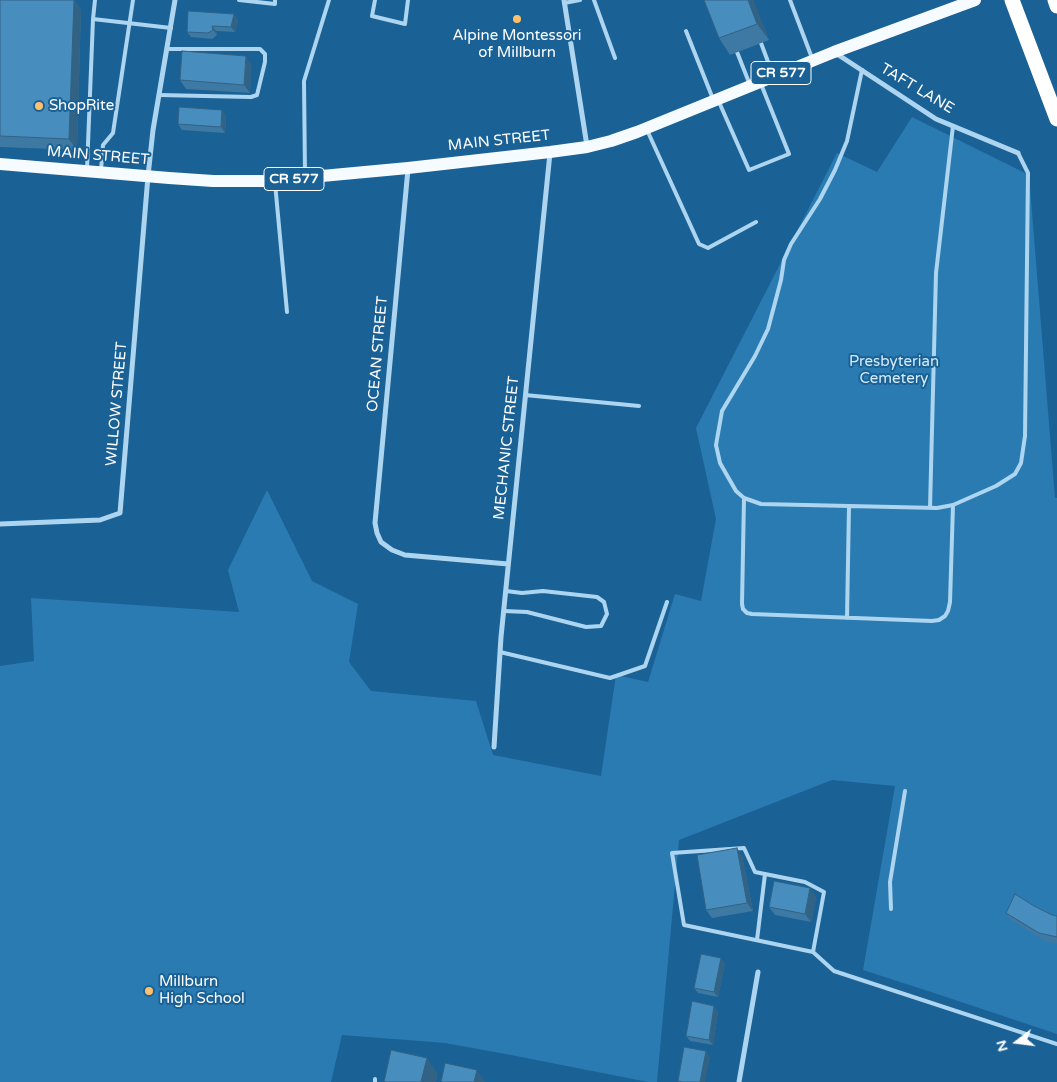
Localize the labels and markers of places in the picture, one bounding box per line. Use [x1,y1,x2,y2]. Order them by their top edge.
marker: Alpine Montessori of Millburn [511,13,523,25]
place label: Alpine Montessori of Millburn [452,27,582,62]
place label: ShopRite [49,97,114,115]
marker: ShopRite [33,100,45,112]
place label: Millburn High School [159,973,245,1008]
marker: Millburn High School [143,985,155,997]

